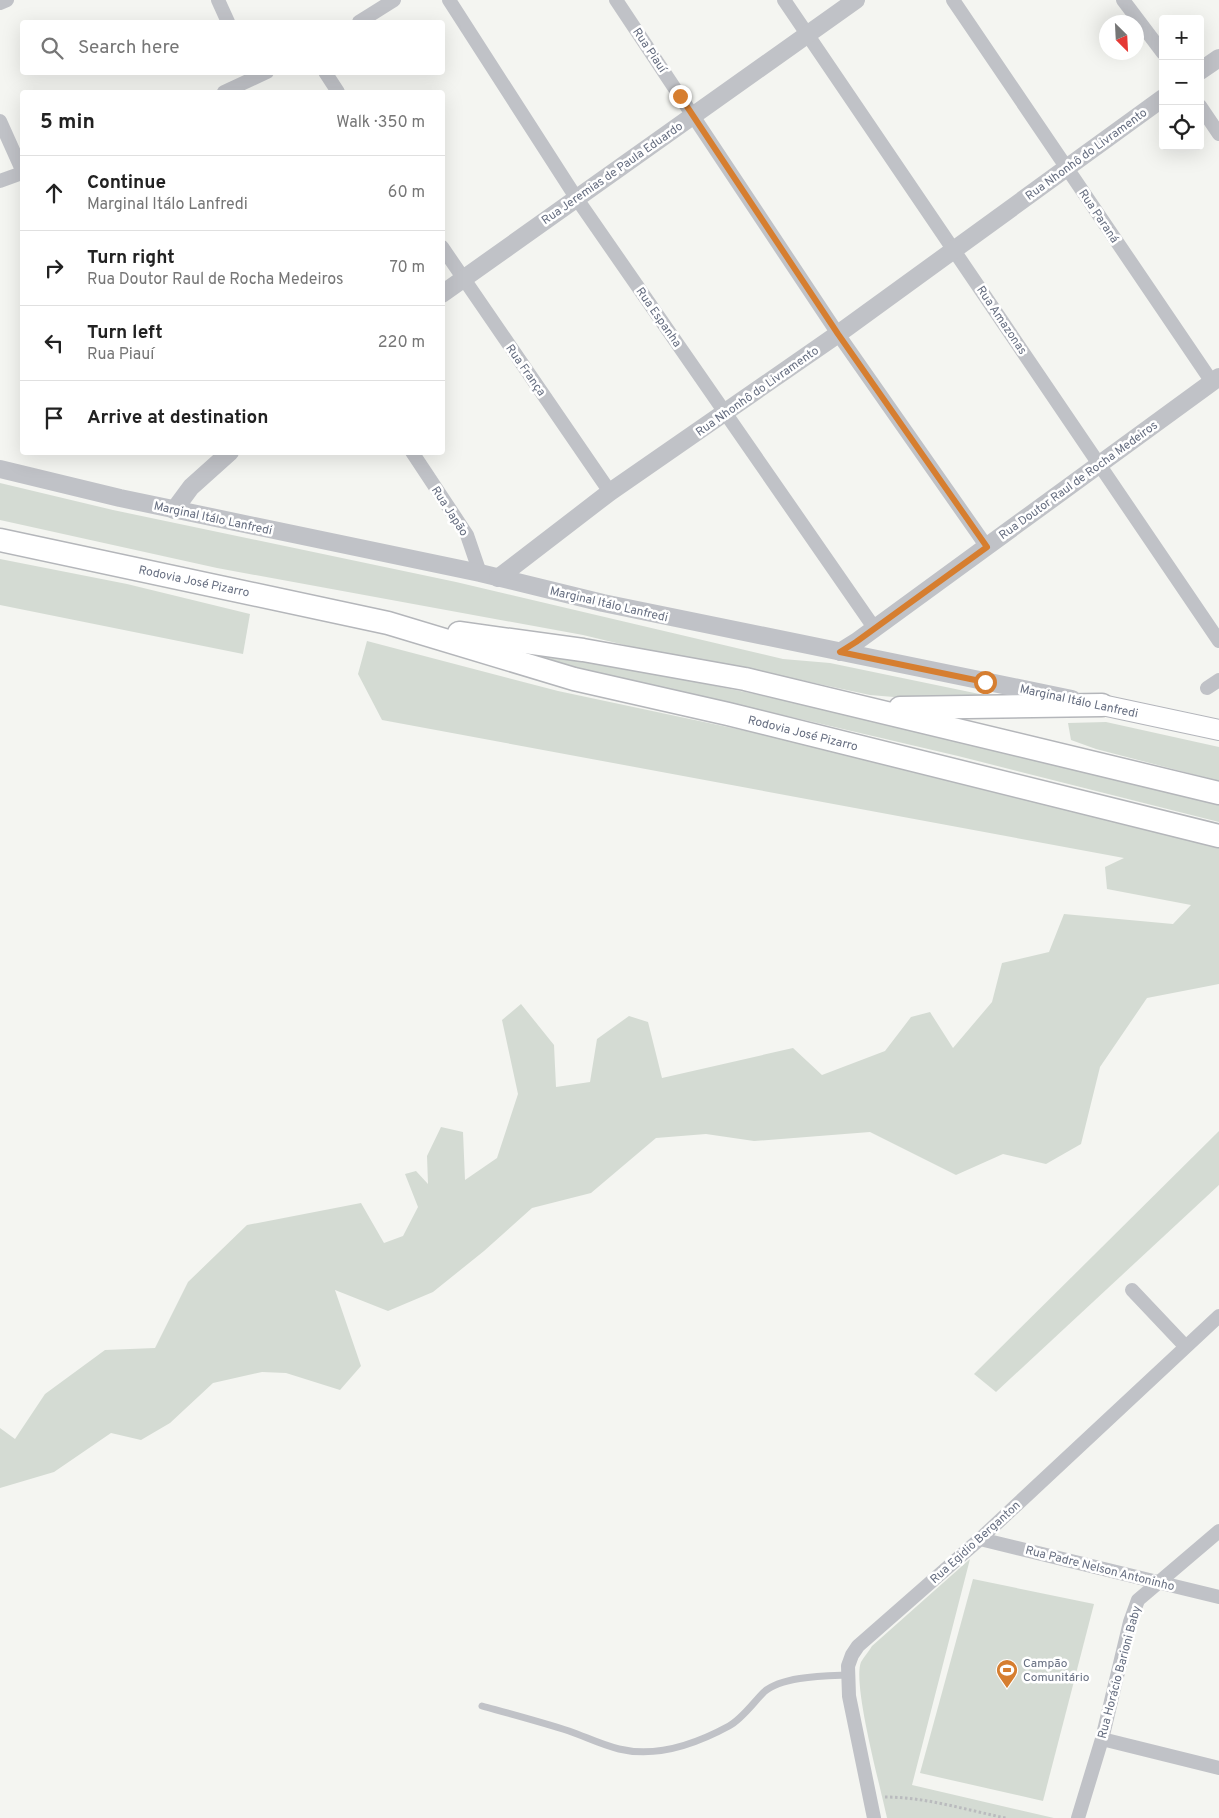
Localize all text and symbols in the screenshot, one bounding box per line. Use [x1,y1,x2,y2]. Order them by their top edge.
north arrow [1099,15,1144,60]
map controls [1159,15,1204,150]
button: + [1159,15,1204,60]
search box [20,20,445,75]
street label: Rua Piauí [628,25,670,77]
icon: search [38,34,66,62]
text: Search here [78,36,180,60]
button: − [1159,60,1204,105]
route end [669,85,692,108]
street label: Rua Nhonhô do Livramento [1022,105,1151,204]
button: locate [1159,105,1204,150]
text: 5 min [40,109,95,136]
text: Walk · 350 m [336,113,425,133]
street label: Rua Jeremias de Paula Eduardo [539,119,687,229]
text: Continue [87,171,166,195]
icon: ahead [40,179,68,207]
text: 60 m [388,183,425,203]
street label: Rua Paraná [1074,187,1122,247]
text: Marginal Itálo Lanfredi [87,195,248,215]
text: Turn right [87,246,175,270]
icon: right [40,254,68,282]
text: 70 m [390,258,425,278]
text: Rua Doutor Raul de Rocha Medeiros [87,270,344,290]
street label: Rua Amazonas [972,283,1030,358]
street label: Rua Espanha [632,284,685,351]
text: Turn left [87,321,163,345]
icon: left [40,329,68,357]
text: 220 m [378,333,425,353]
street label: Rua França [502,342,549,400]
street label: Rua Nhonhô do Livramento [693,343,823,441]
text: Rua Piauí [87,345,154,365]
icon: arrive [40,404,68,432]
text: Arrive at destination [87,406,268,430]
street label: Rua Doutor Raul de Rocha Medeiros [996,418,1161,544]
street label: Rua Japão [427,483,471,540]
street label: Marginal Itálo Lanfredi [152,499,273,539]
street label: Rodovia José Pizarro [137,562,251,602]
street label: Marginal Itálo Lanfredi [548,584,669,626]
route start [974,671,997,694]
street label: Marginal Itálo Lanfredi [1018,682,1139,722]
street label: Rodovia José Pizarro [746,713,860,755]
street label: Rua Egidio Berganton [927,1498,1024,1588]
street label: Rua Padre Nelson Antoninho [1023,1543,1176,1595]
street label: Rua Horácio Barioni Baby [1094,1604,1145,1741]
place label: Campão Comunitário [1023,1656,1090,1686]
sports icon: Campão Comunitário [995,1658,1019,1689]

